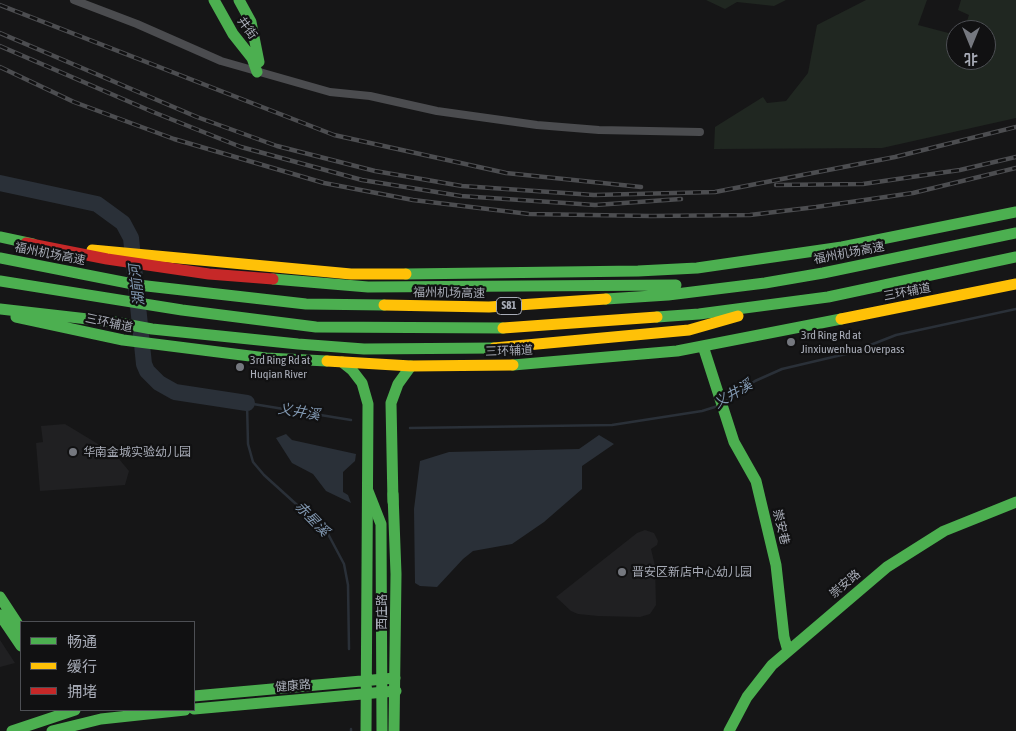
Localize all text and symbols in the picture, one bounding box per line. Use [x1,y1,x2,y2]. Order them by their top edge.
street label: 井街 [234,14,260,42]
north arrow [946,20,996,70]
text: 北 [964,51,978,67]
street label: 福州机场高速 [812,239,886,267]
street label: 福州机场高速 [13,240,87,268]
water label: 湖前河 [126,263,148,307]
street label: 三环辅道 [882,280,932,304]
street label: 福州机场高速 [413,285,485,301]
road number: S81 [496,298,522,314]
street label: 三环辅道 [84,311,134,335]
place label: 3rd Ring Rd at Jinxiuwenhua Overpass [801,328,905,356]
marker: 3rd Ring Rd at Jinxiuwenhua Overpass [785,336,797,348]
street label: 三环辅道 [485,343,533,359]
place label: 3rd Ring Rd at Huqian River [250,353,310,381]
marker: 3rd Ring Rd at Huqian River [234,361,246,373]
water label: 义井溪 [711,376,755,412]
water label: 义井溪 [277,400,321,424]
place label: 华南金城实验幼儿园 [83,445,191,459]
marker: 华南金城实验幼儿园 [67,446,79,458]
water label: 赤星溪 [291,498,333,540]
street label: 崇安巷 [770,508,792,546]
place label: 晋安区新店中心幼儿园 [632,565,752,579]
marker: 晋安区新店中心幼儿园 [616,566,628,578]
street label: 崇安路 [827,567,863,601]
street label: 西庄路 [375,594,389,630]
legend [20,621,195,711]
text: 畅通 [67,633,97,650]
text: 缓行 [67,658,97,675]
street label: 健康路 [274,677,312,695]
text: 拥堵 [67,683,97,700]

